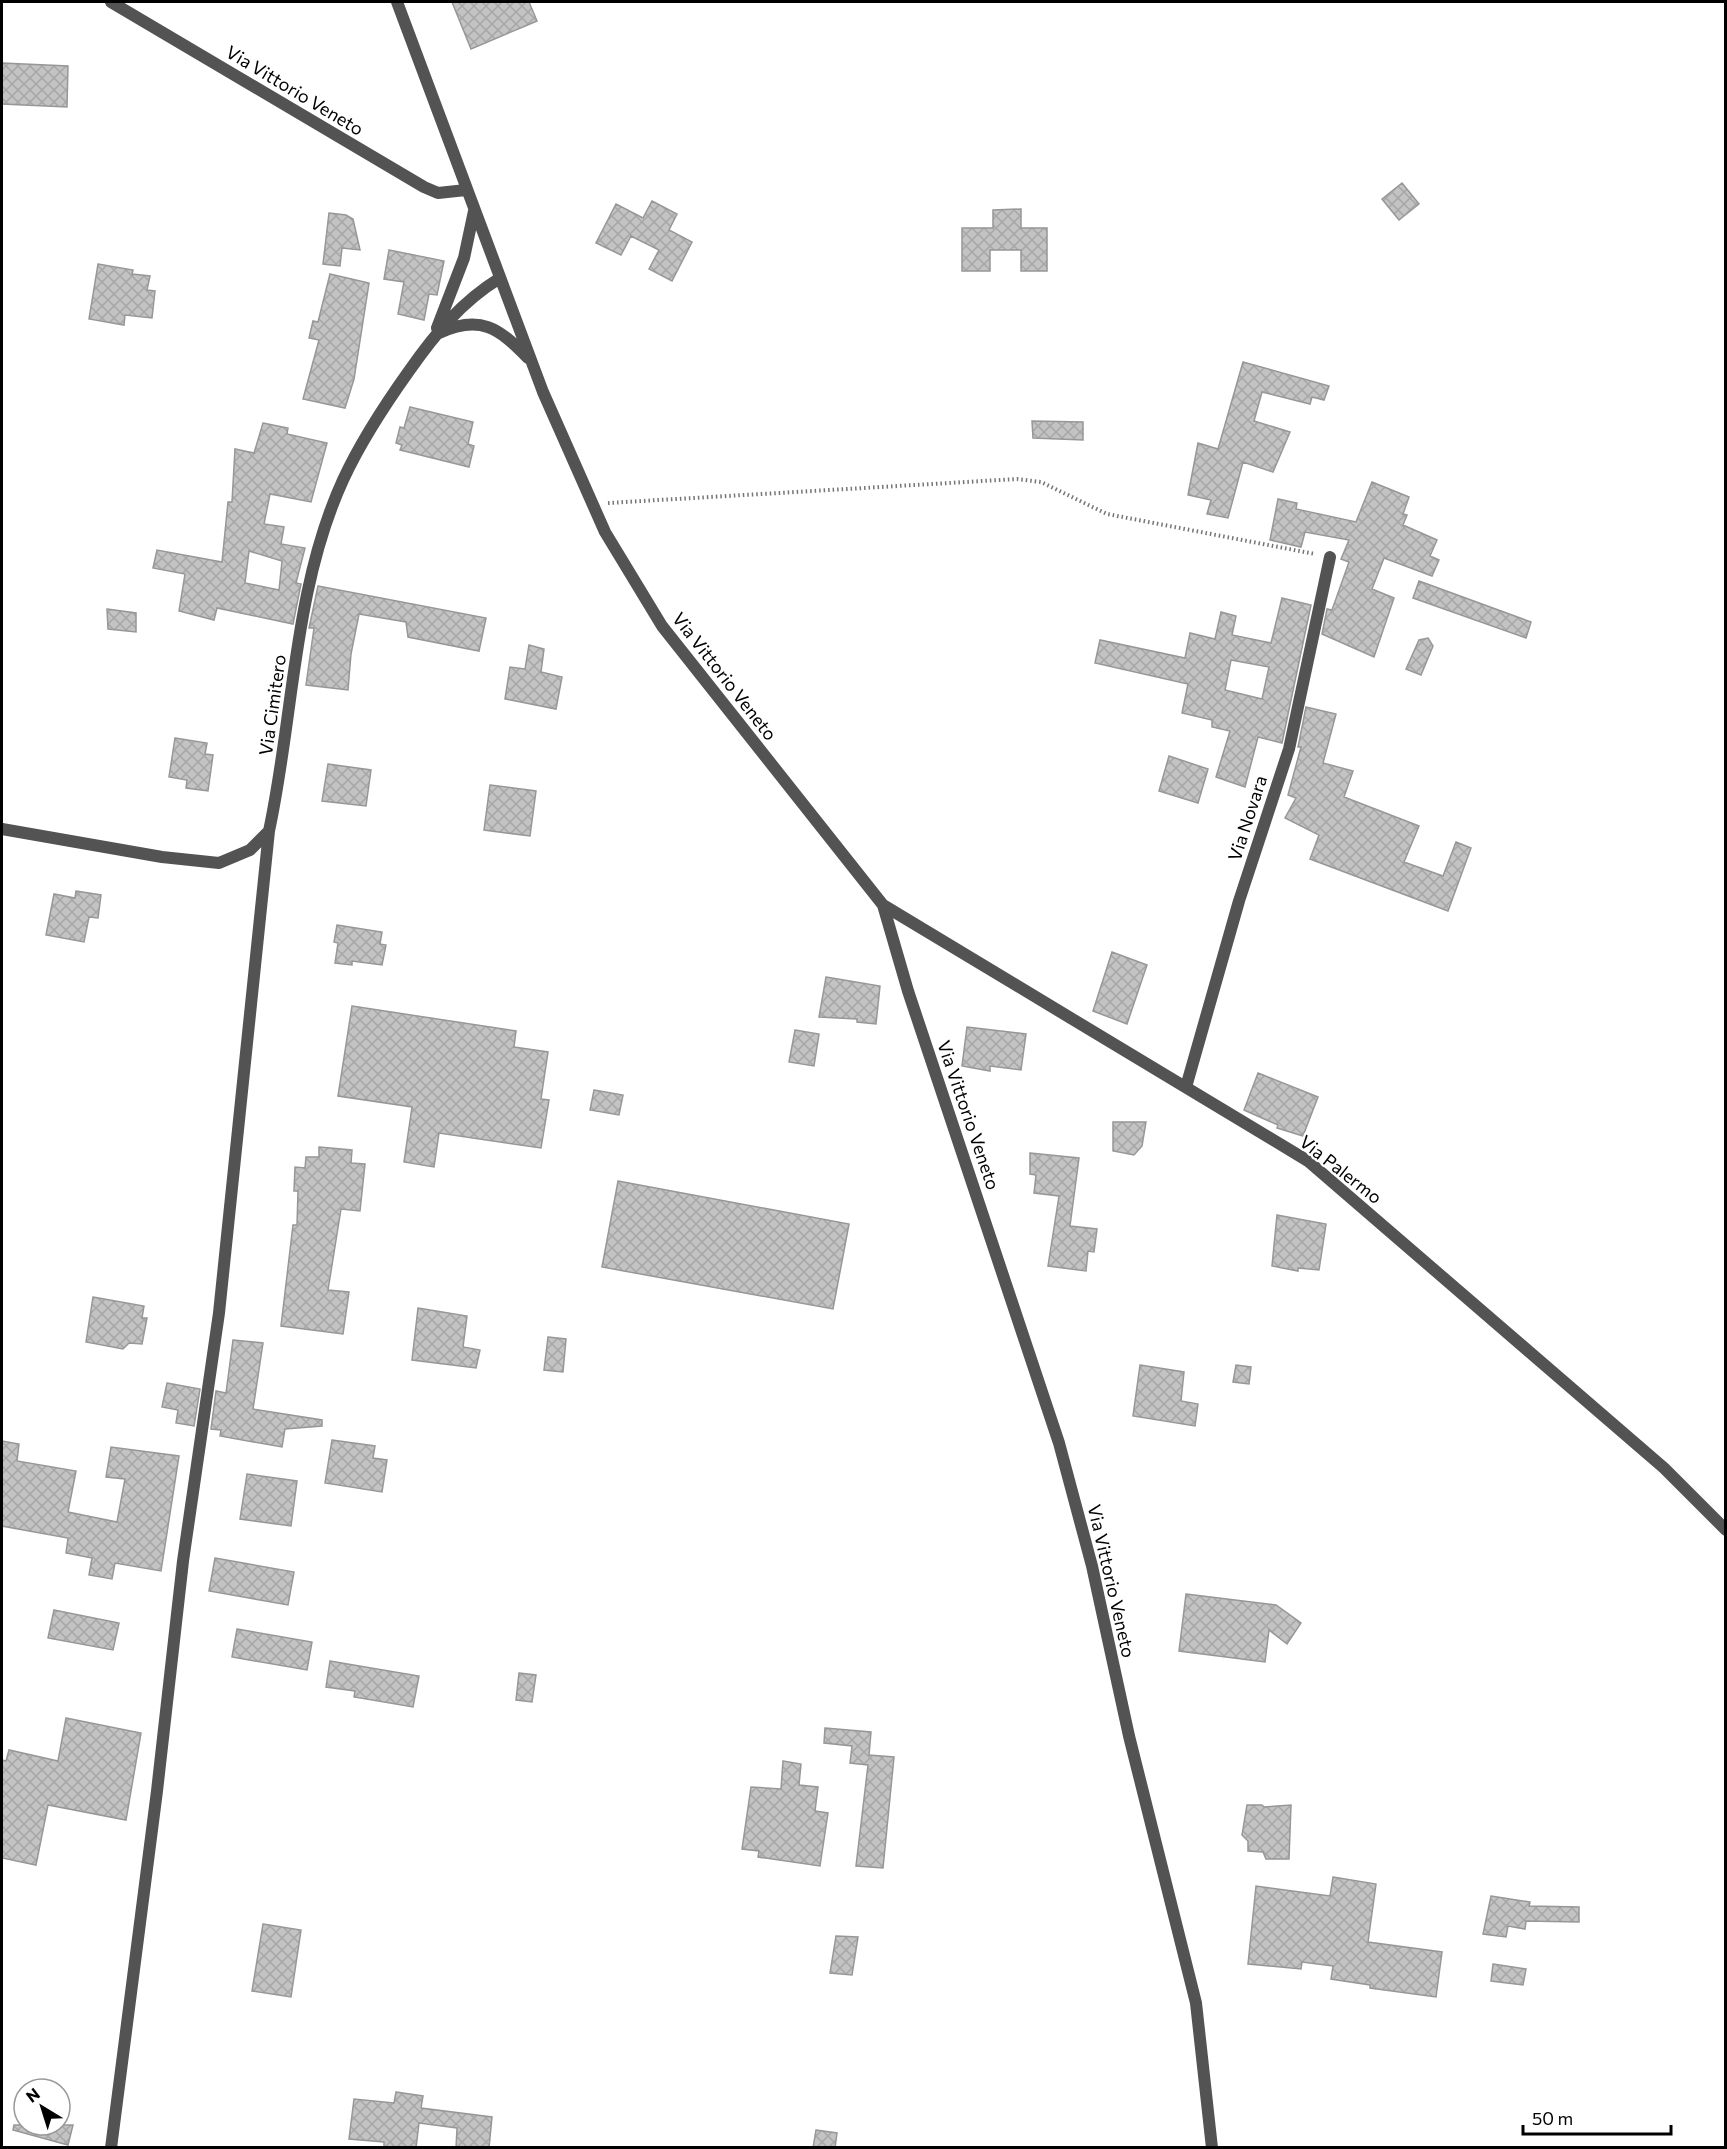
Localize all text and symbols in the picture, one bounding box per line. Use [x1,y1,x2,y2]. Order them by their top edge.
street label: Via Vittorio Veneto [222,40,368,140]
street label: Via Vittorio Veneto [668,608,782,744]
street label: Via Cimitero [254,653,290,757]
street label: Via Novara [1223,772,1271,864]
street label: Via Vittorio Veneto [933,1037,1005,1193]
street label: Via Palermo [1296,1130,1386,1208]
street label: Via Vittorio Veneto [1084,1502,1140,1660]
north arrow [12,2077,72,2137]
text: N [22,2084,43,2106]
scale bar [1523,2098,1672,2136]
text: 50 m [1532,2107,1573,2129]

